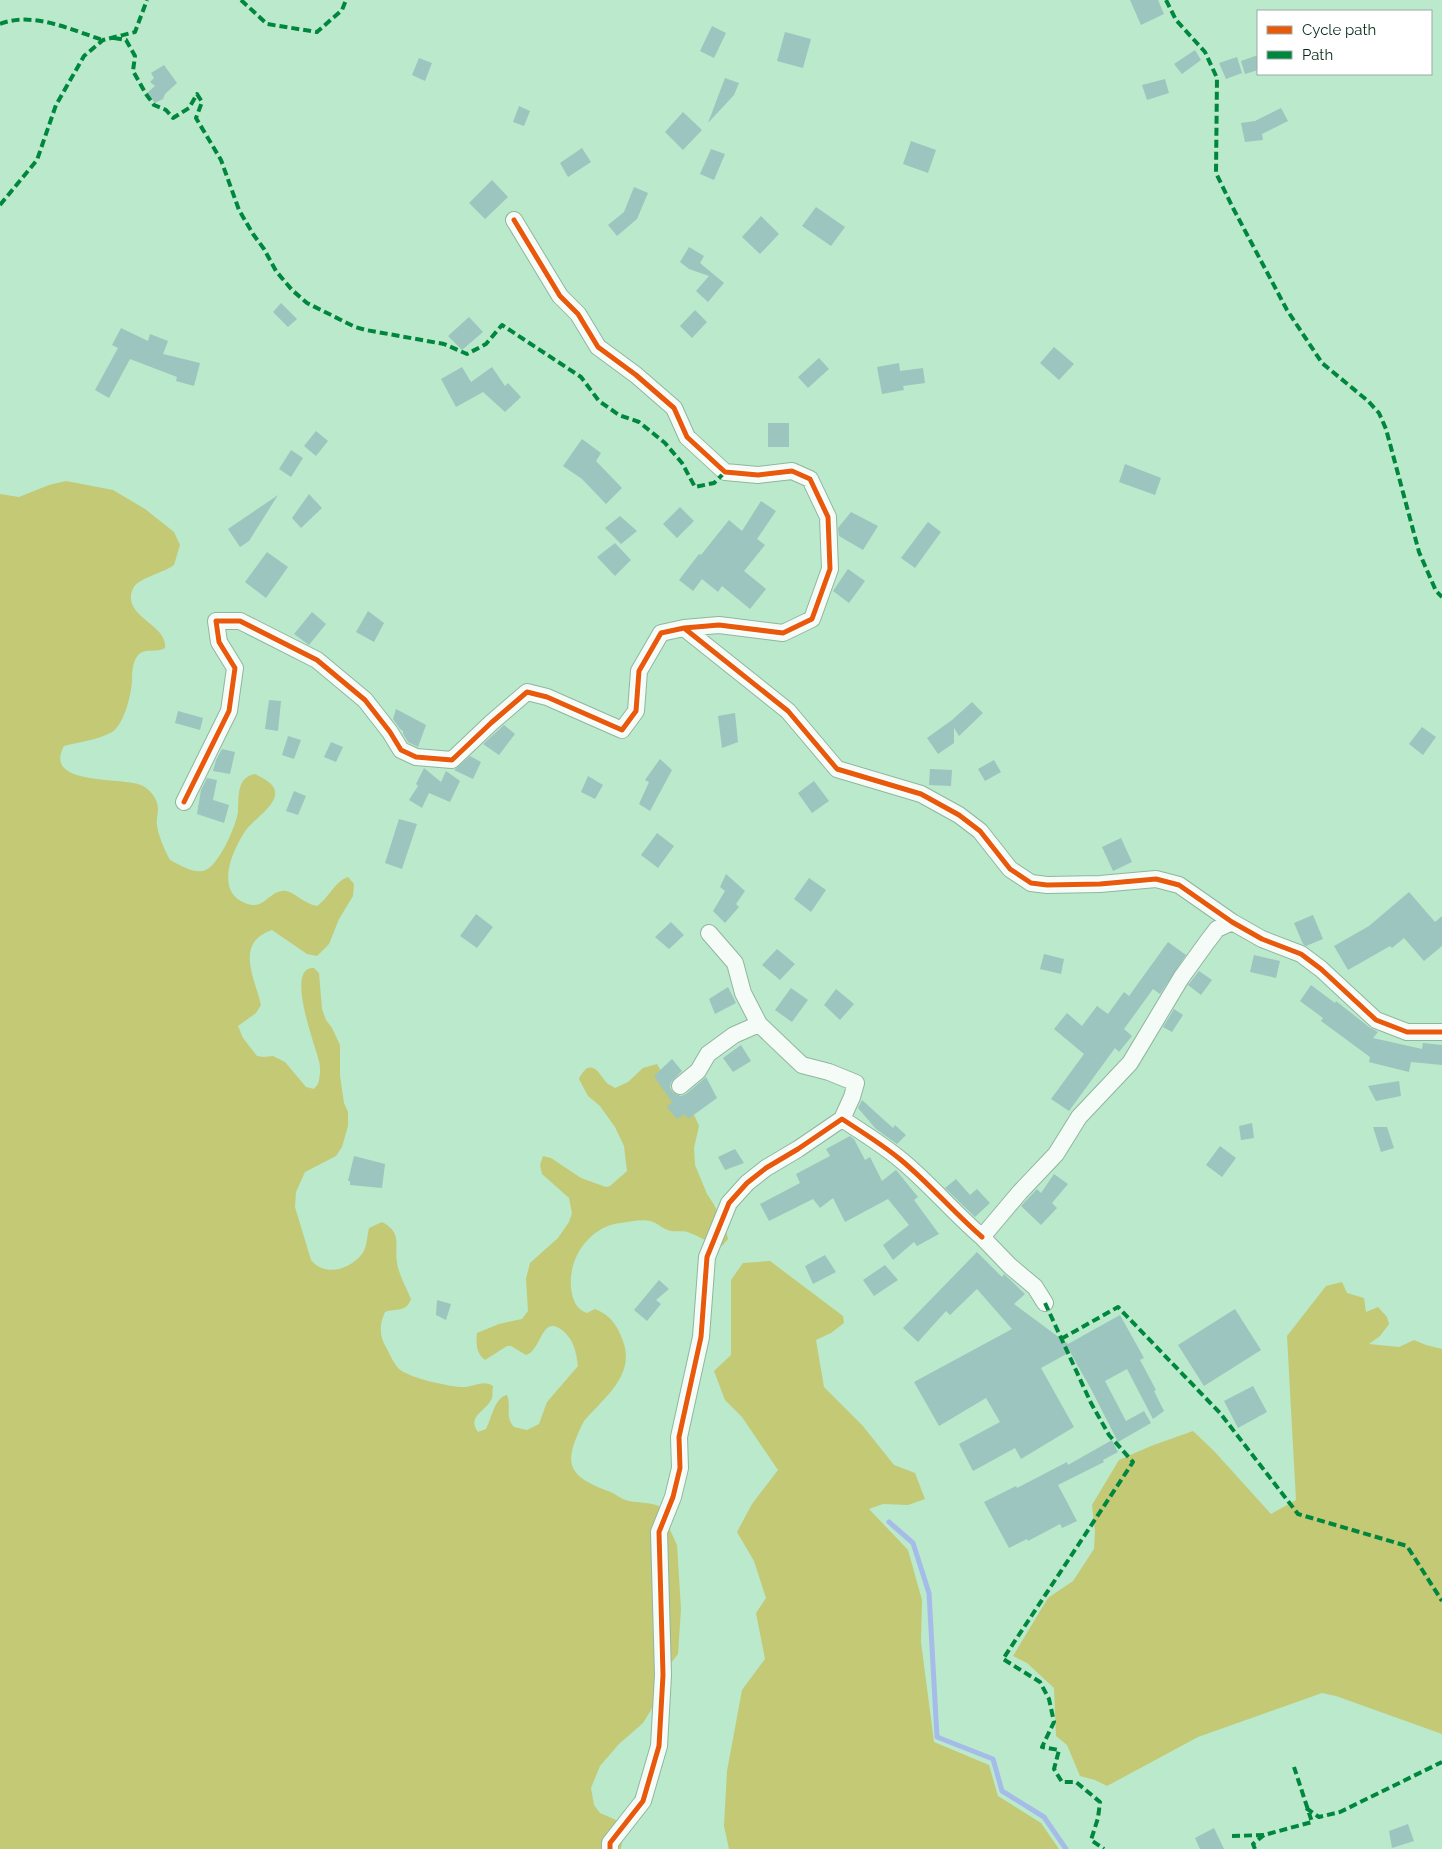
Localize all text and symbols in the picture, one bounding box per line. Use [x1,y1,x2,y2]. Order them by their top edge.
legend [1257,10,1432,75]
text: Cycle path [1302,21,1376,39]
text: Path [1302,46,1333,64]

